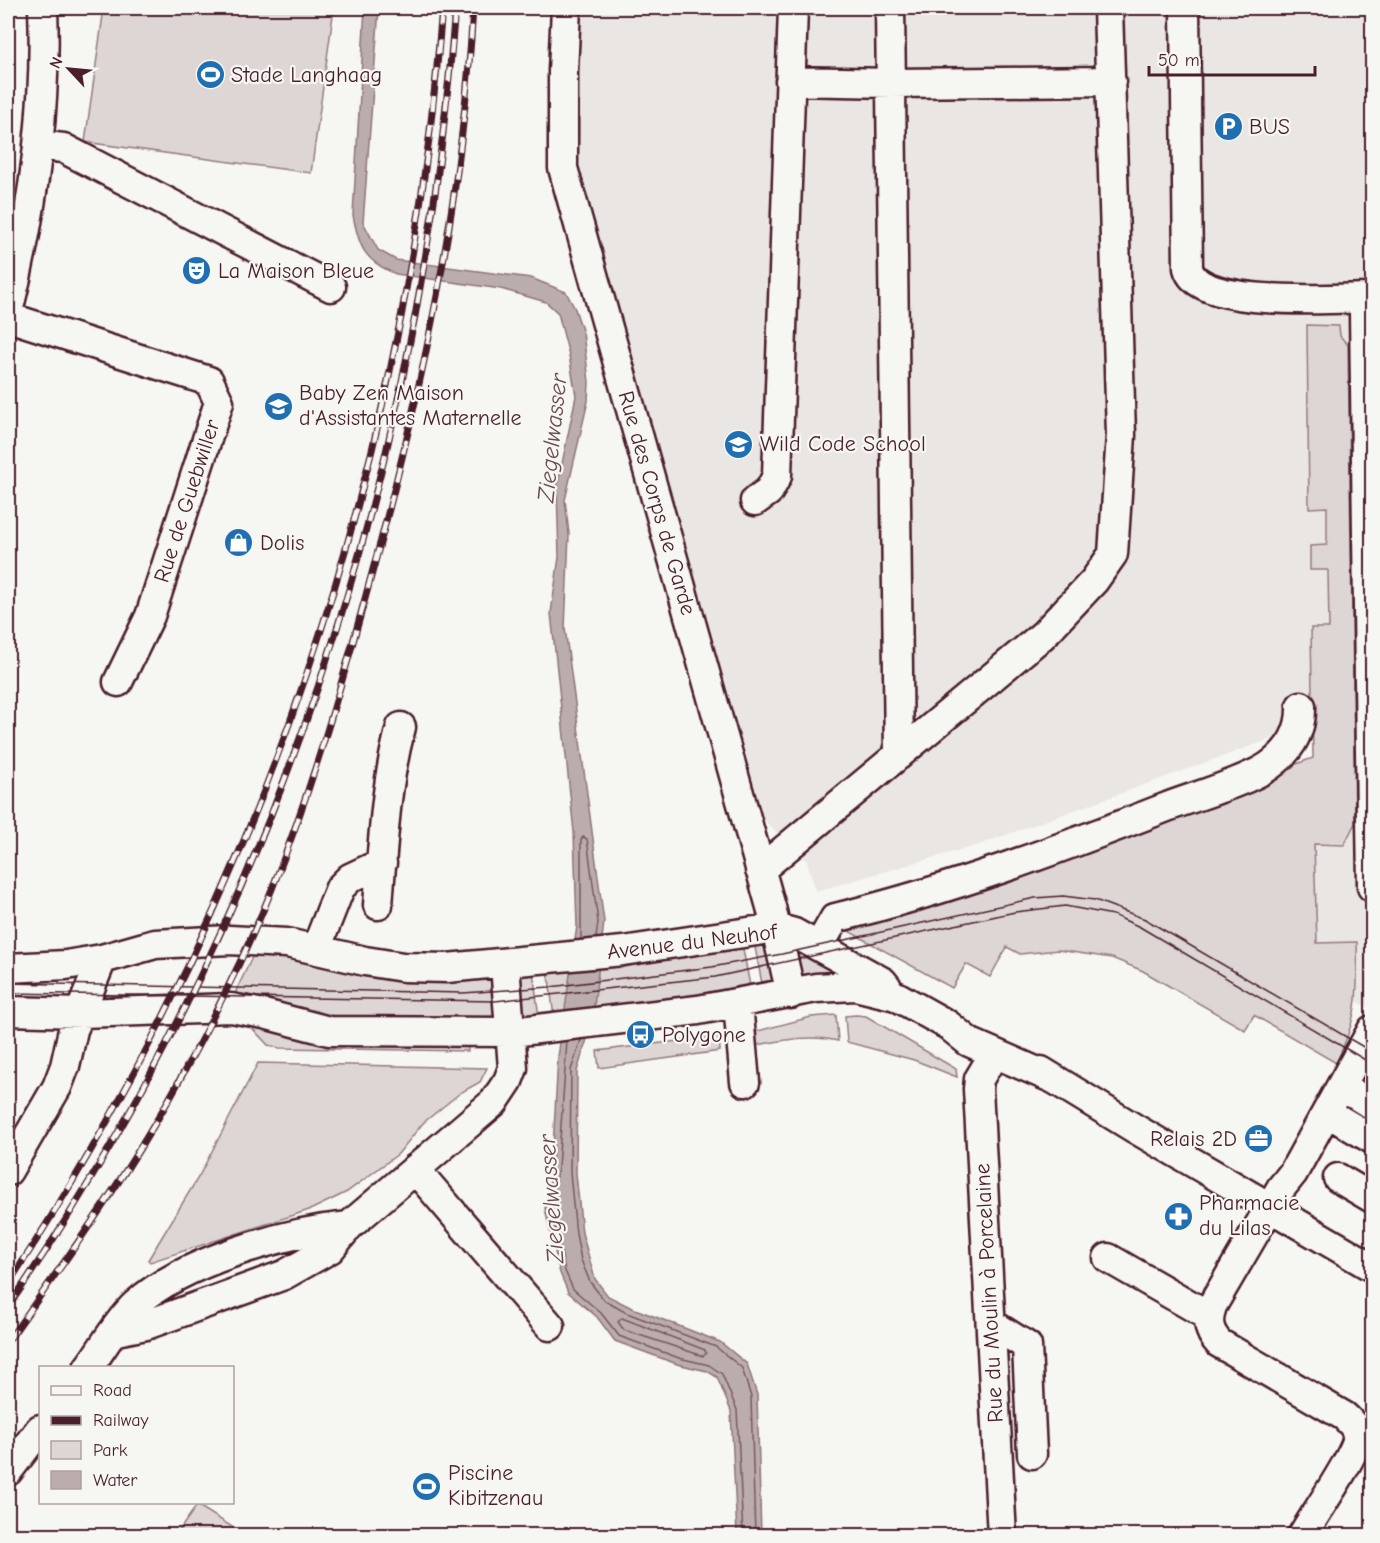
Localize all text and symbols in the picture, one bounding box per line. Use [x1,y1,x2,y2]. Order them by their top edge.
north arrow [39,39,99,99]
scale bar [1149,39,1316,77]
text: 50 m [1158,50,1200,71]
text: N [46,54,67,71]
sports icon: Stade Langhaag [194,59,226,91]
place label: Stade Langhaag [231,62,382,88]
parking icon: BUS [1212,111,1244,143]
place label: BUS [1249,114,1290,140]
theatre icon: La Maison Bleue [181,255,213,287]
place label: La Maison Bleue [218,258,374,284]
water label: Ziegelwasser [531,371,573,505]
place label: Baby Zen Maison d'Assistantes Maternelle [299,380,522,431]
street label: Rue des Corps de Garde [613,388,701,618]
school or university icon: Baby Zen Maison d'Assistantes Maternelle [262,390,294,422]
street label: Rue de Guebwiller [148,416,226,586]
school or university icon: Wild Code School [723,428,755,460]
place label: Wild Code School [760,431,926,457]
shop icon: Dolis [223,527,255,559]
place label: Dolis [260,530,304,556]
street label: Avenue du Neuhof [606,918,780,965]
bus stop icon: Polygone [625,1019,657,1051]
place label: Polygone [662,1022,746,1048]
office icon: Relais 2D [1242,1123,1274,1155]
place label: Relais 2D [1150,1126,1237,1152]
water label: Ziegelwasser [532,1132,570,1266]
street label: Rue du Moulin à Porcelaine [969,1163,1009,1423]
place label: Pharmacie du Lilas [1199,1190,1299,1241]
pharmacy icon: Pharmacie du Lilas [1162,1200,1194,1232]
legend [39,1366,234,1504]
text: Road [93,1380,132,1401]
text: Railway [93,1410,150,1431]
text: Park [93,1440,128,1461]
place label: Piscine Kibitzenau [448,1460,543,1511]
text: Water [93,1470,138,1491]
sports icon: Piscine Kibitzenau [411,1470,443,1502]

